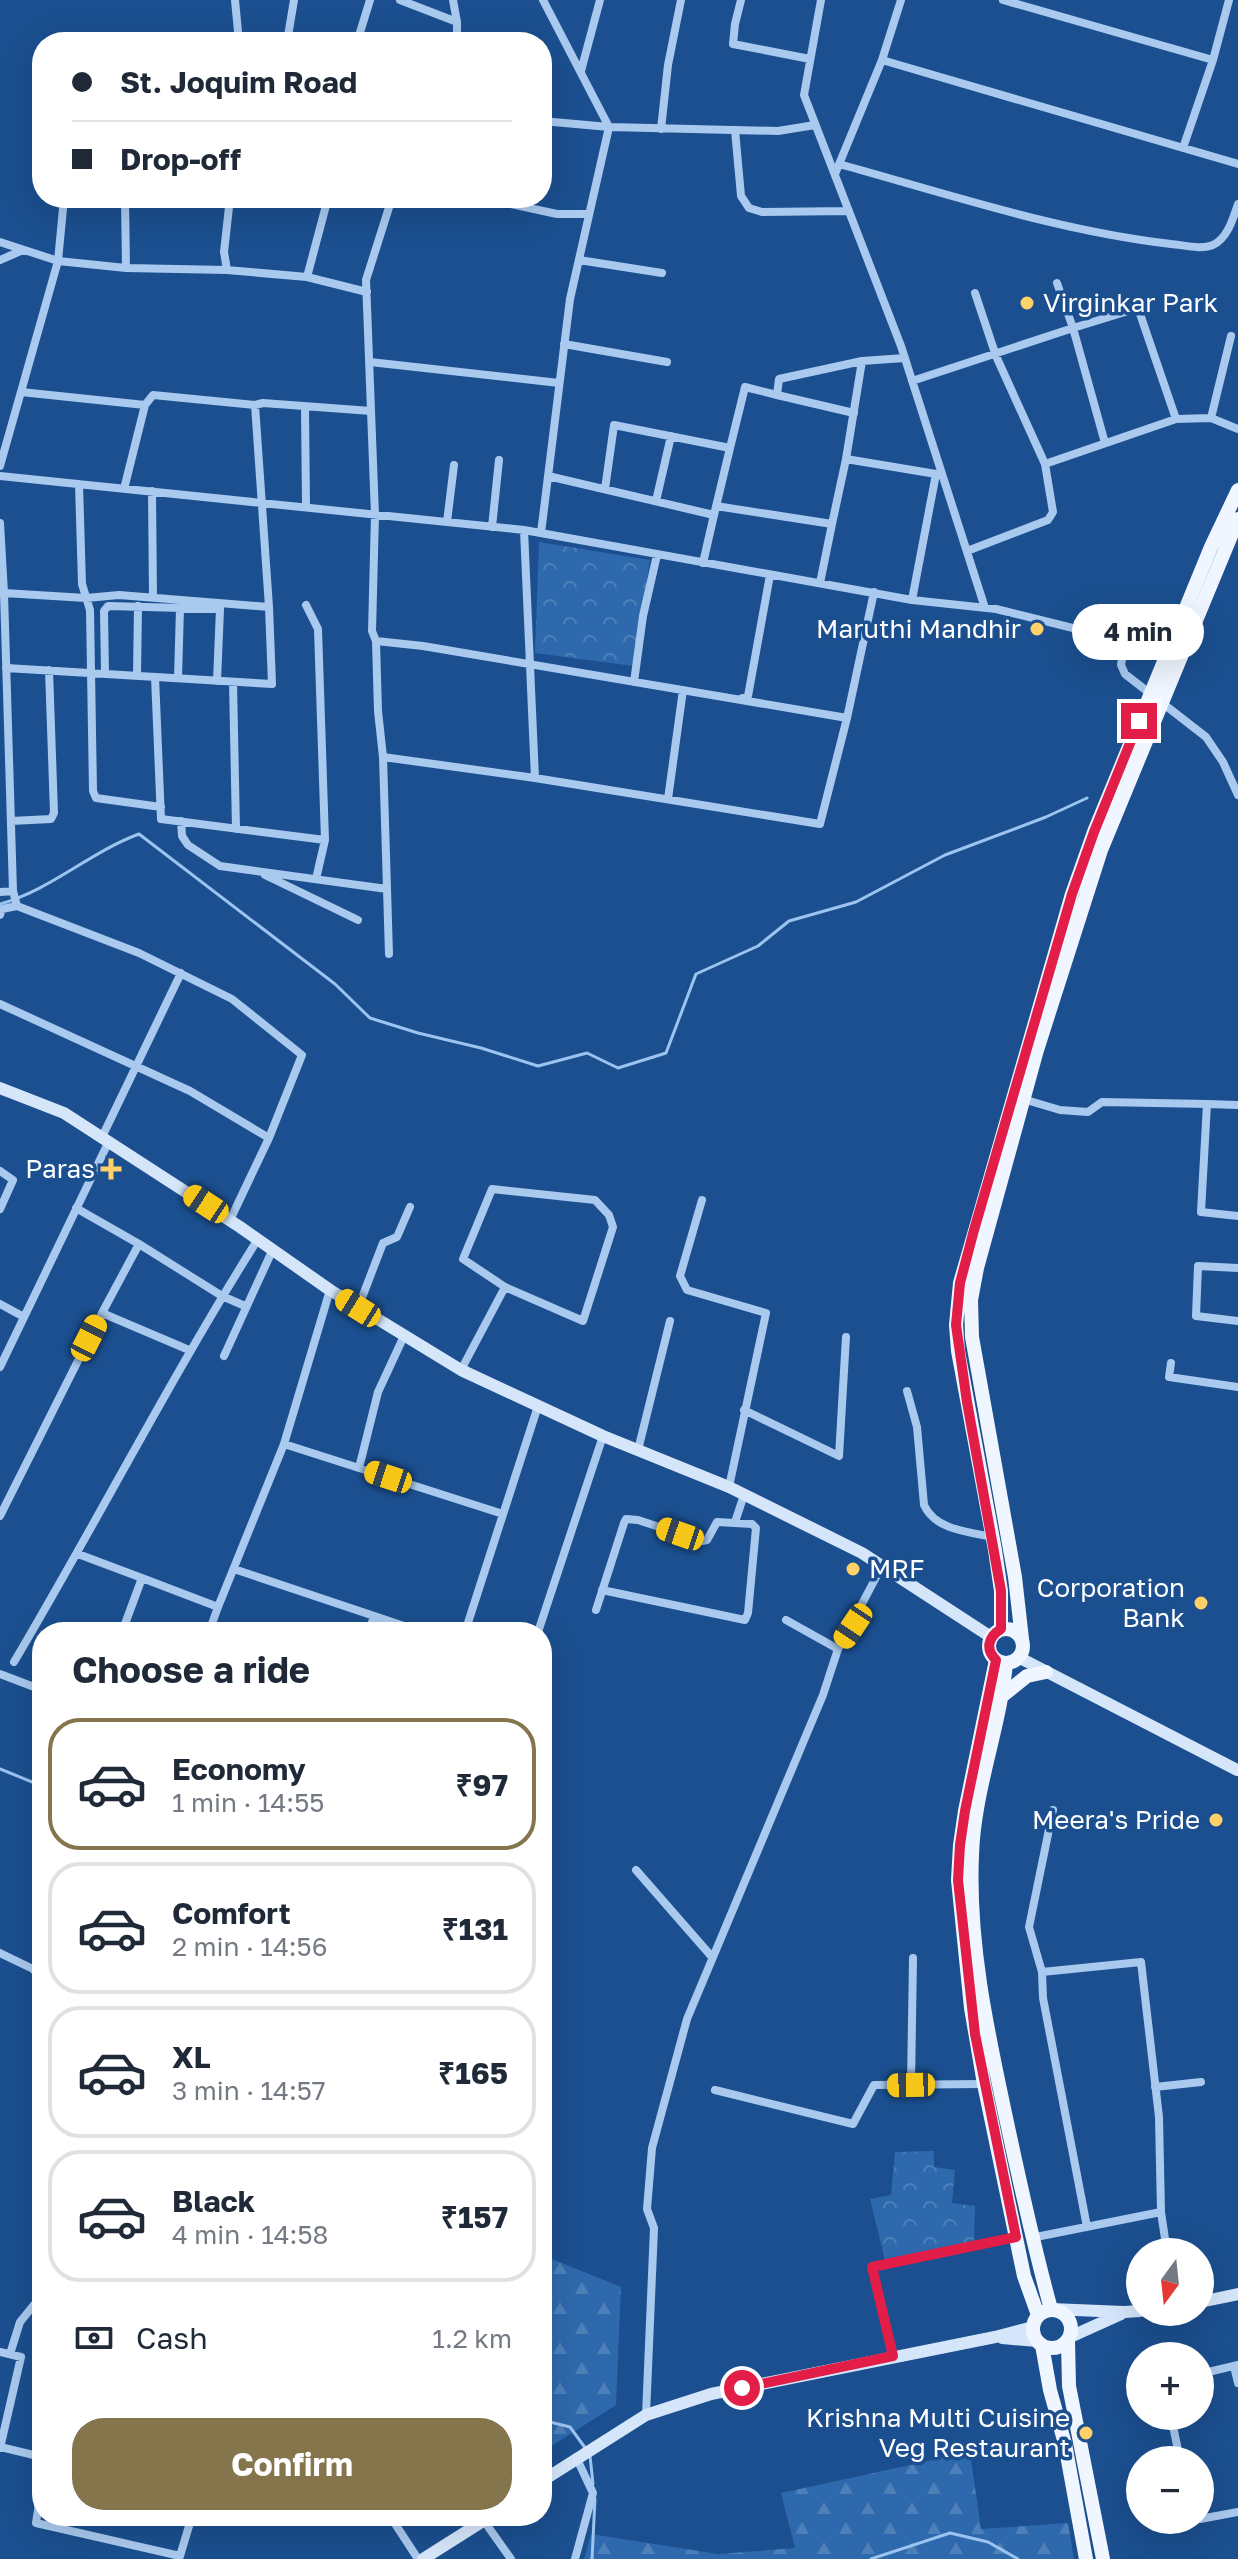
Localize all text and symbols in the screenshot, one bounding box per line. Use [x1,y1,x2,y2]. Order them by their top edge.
text: St. Joquim Road [120,64,357,100]
text: Drop-off [120,141,241,177]
place label: Virginkar Park [1043,287,1219,318]
marker: Virginkar Park [1018,294,1036,312]
callout: 4 min [1073,605,1205,661]
place label: Maruthi Mandhir [816,613,1021,644]
text: 4 min [1104,616,1172,647]
marker: Maruthi Mandhir [1028,620,1046,638]
route end [1121,703,1157,739]
place label: Paras [25,1153,95,1184]
marker: Paras [102,1160,120,1178]
car [179,1181,233,1227]
car [331,1285,385,1331]
car [67,1311,111,1365]
car [361,1458,415,1496]
car [653,1515,707,1553]
place label: MRF [869,1553,925,1584]
marker: MRF [844,1560,862,1578]
place label: Corporation Bank [1037,1572,1185,1633]
marker: Corporation Bank [1192,1594,1210,1612]
car [830,1599,876,1653]
text: Choose a ride [72,1648,310,1691]
icon: car [76,1748,148,1820]
text: Economy [172,1751,306,1787]
text: ₹97 [455,1767,508,1803]
text: 1 min · 14:55 [172,1787,324,1818]
place label: Meera's Pride [1032,1804,1200,1835]
marker: Meera's Pride [1207,1811,1225,1829]
icon: car [76,1892,148,1964]
text: Comfort [172,1895,291,1931]
text: ₹131 [442,1911,508,1947]
text: 2 min · 14:56 [172,1931,327,1962]
icon: car [76,2036,148,2108]
text: XL [172,2039,211,2075]
text: ₹165 [438,2055,508,2091]
car [887,2073,935,2097]
text: 3 min · 14:57 [172,2075,326,2106]
icon: car [76,2180,148,2252]
text: Black [172,2183,255,2219]
text: ₹157 [441,2199,508,2235]
text: 4 min · 14:58 [172,2219,328,2250]
north arrow [1126,2238,1214,2326]
map controls [1126,2238,1214,2534]
icon: cash [72,2316,116,2360]
text: Cash [136,2320,208,2356]
text: 1.2 km [432,2323,512,2354]
button: + [1126,2342,1214,2430]
route start [724,2370,760,2406]
place label: Krishna Multi Cuisine Veg Restaurant [806,2402,1070,2463]
button: Confirm [72,2418,512,2510]
marker: Krishna Multi Cuisine Veg Restaurant [1077,2424,1095,2442]
button: − [1126,2446,1214,2534]

